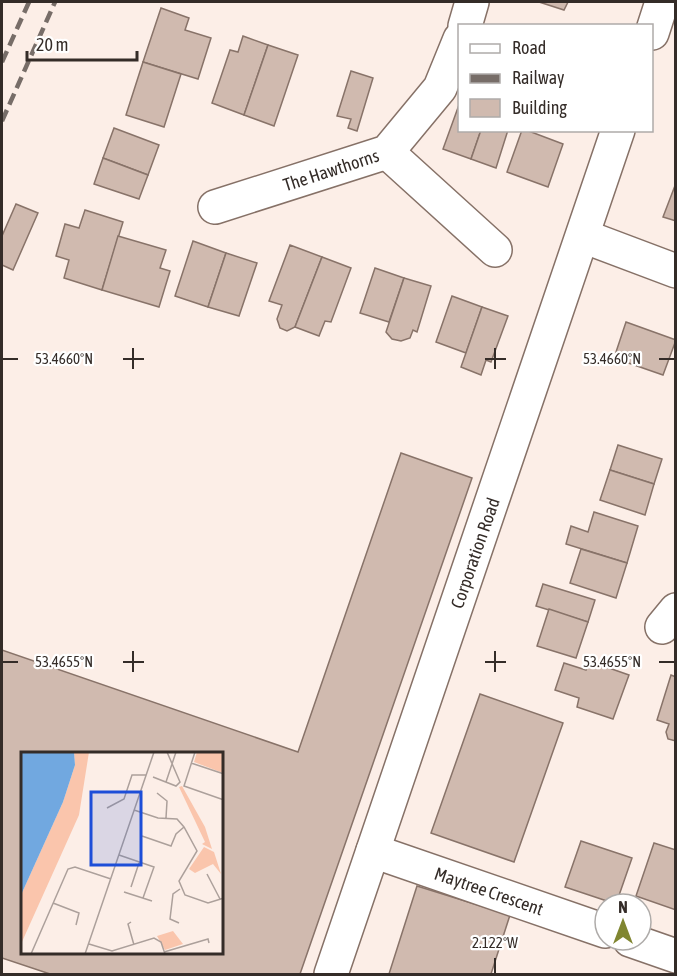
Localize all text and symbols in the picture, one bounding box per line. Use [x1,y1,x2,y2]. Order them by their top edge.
scale bar [27,24,136,62]
legend [458,24,653,132]
text: 20 m [36,34,68,55]
text: Road [512,37,546,58]
text: Railway [512,67,564,88]
text: Building [512,97,567,118]
street label: The Hawthorns [281,145,381,195]
text: 53.4660°N [35,350,93,367]
text: 53.4660°N [583,350,641,367]
street label: Corporation Road [446,495,504,611]
text: 53.4655°N [35,653,93,670]
text: 53.4655°N [583,653,641,670]
inset map [21,752,224,955]
street label: Maytree Crescent [432,863,546,919]
north arrow [593,892,653,952]
text: N [618,898,628,916]
text: 2.122°W [472,934,518,951]

